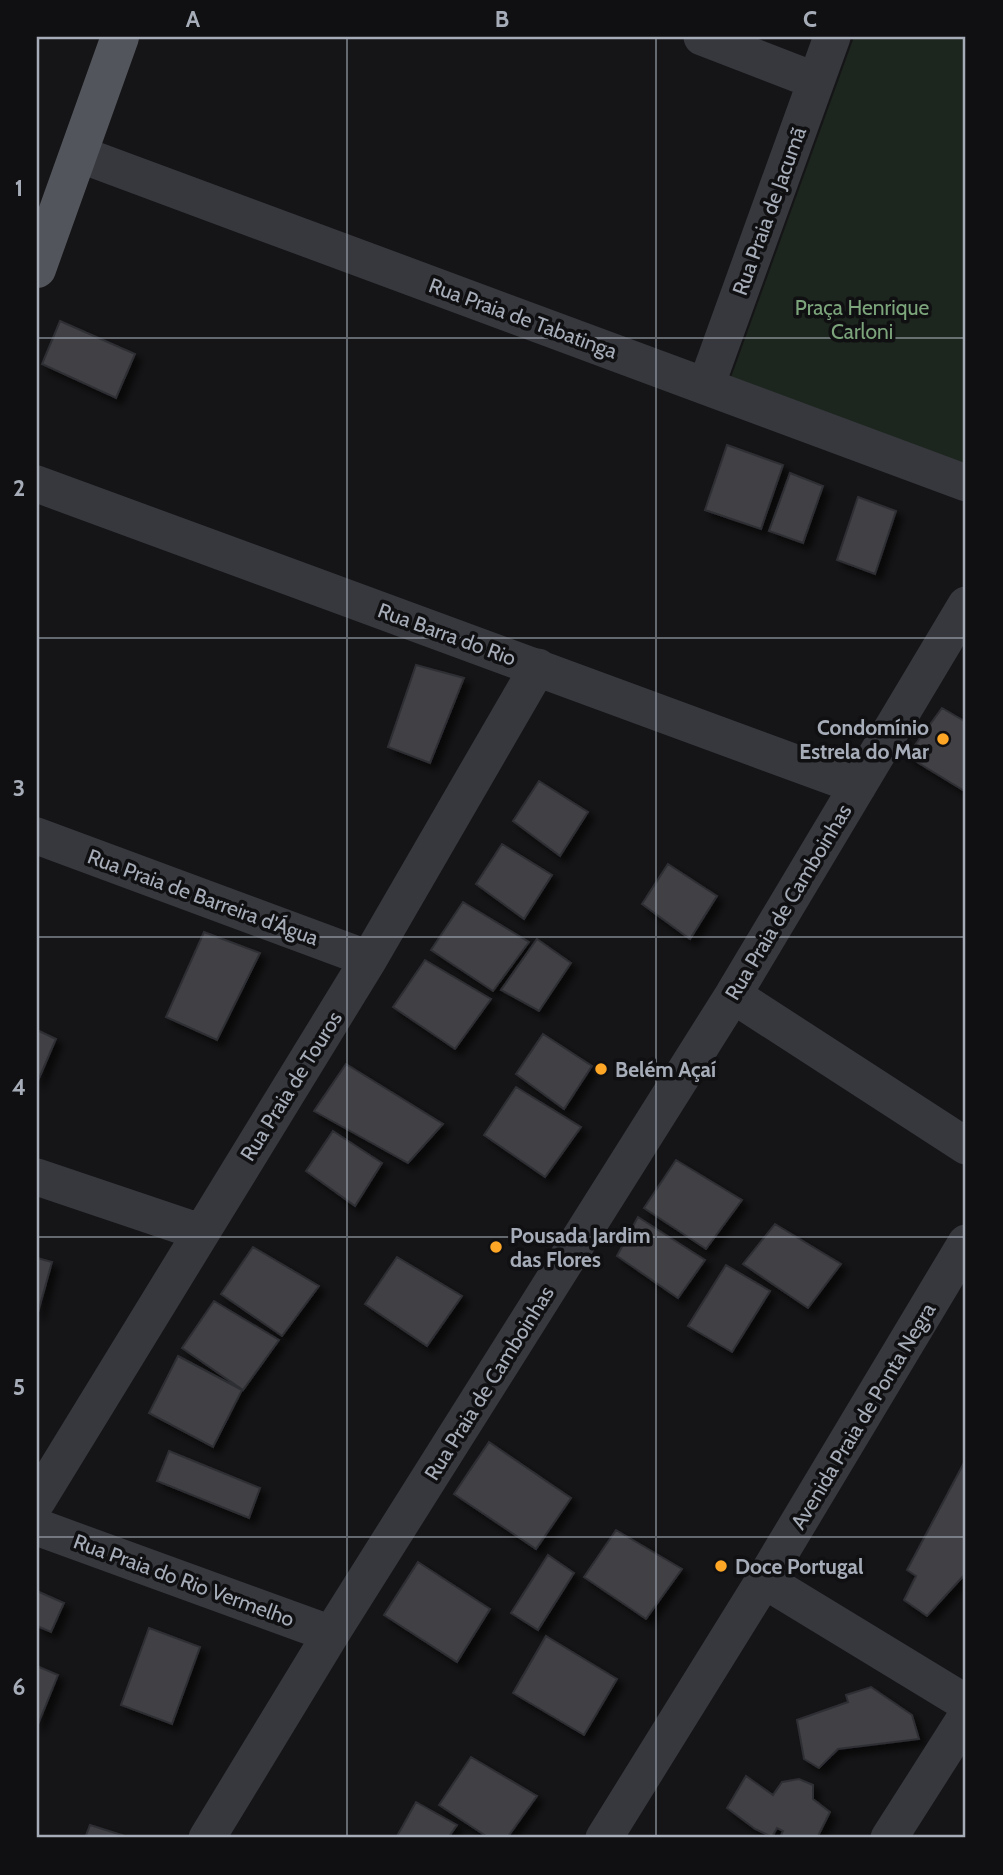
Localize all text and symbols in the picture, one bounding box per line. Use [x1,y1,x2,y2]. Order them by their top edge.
text: A [186,5,201,33]
text: B [495,5,509,33]
text: C [803,5,817,33]
street label: Rua Praia de Jacumã [727,123,811,299]
text: 1 [15,174,23,202]
street label: Rua Praia de Tabatinga [426,272,620,364]
park label: Praça Henrique Carloni [795,295,929,344]
text: 2 [13,474,25,502]
street label: Rua Barra do Rio [374,597,520,671]
place label: Condomínio Estrela do Mar [799,715,929,764]
marker: Condomínio Estrela do Mar [935,731,951,747]
text: 3 [13,774,25,802]
street label: Rua Praia de Camboinhas [720,799,857,1004]
street label: Rua Praia de Barreira d'Água [84,844,322,950]
street label: Rua Praia de Touros [235,1006,347,1165]
place label: Belém Açaí [615,1057,716,1082]
marker: Belém Açaí [593,1061,609,1077]
text: 4 [12,1073,26,1101]
place label: Pousada Jardim das Flores [510,1223,651,1272]
marker: Pousada Jardim das Flores [488,1239,504,1255]
street label: Rua Praia de Camboinhas [419,1281,559,1485]
street label: Avenida Praia de Ponta Negra [785,1298,941,1534]
text: 5 [13,1373,25,1401]
street label: Rua Praia do Rio Vermelho [70,1528,298,1632]
place label: Doce Portugal [735,1554,864,1579]
marker: Doce Portugal [713,1558,729,1574]
text: 6 [13,1673,25,1701]

